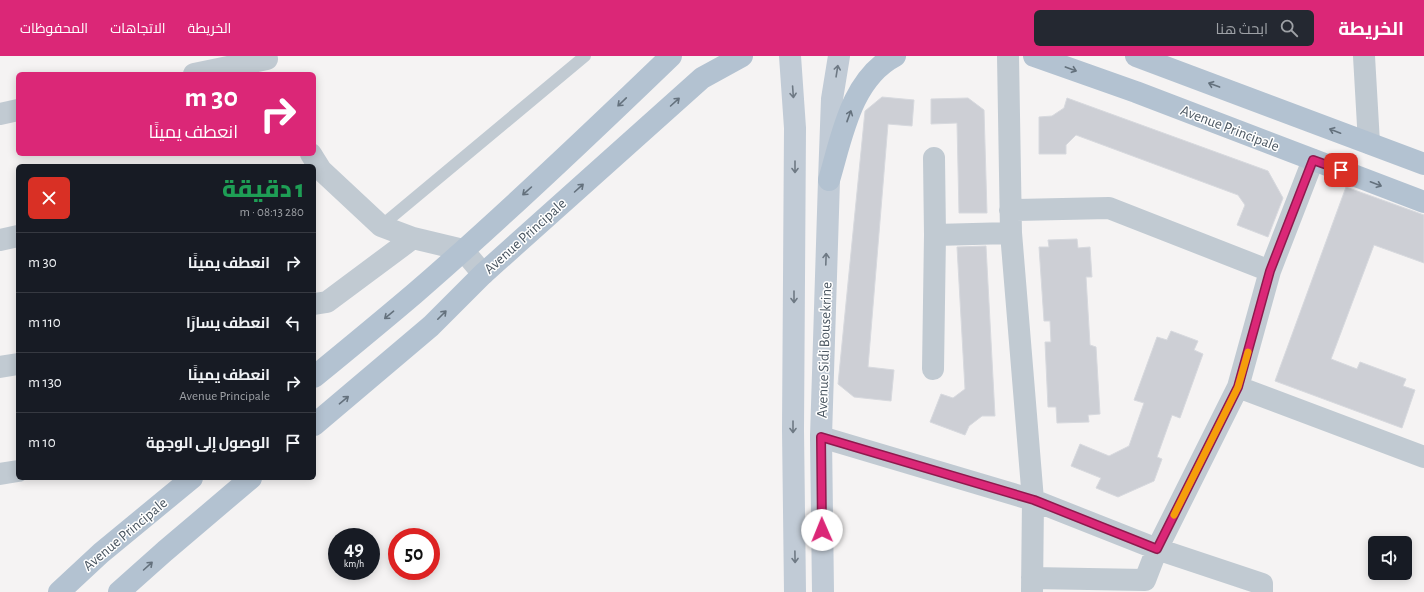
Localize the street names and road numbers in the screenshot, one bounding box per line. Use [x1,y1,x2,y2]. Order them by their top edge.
street label: Avenue Principale [1178,103,1281,154]
street label: Avenue Principale [481,196,569,277]
street label: Avenue Sidi Bousekrine [815,282,834,418]
street label: Avenue Principale [80,495,170,574]

